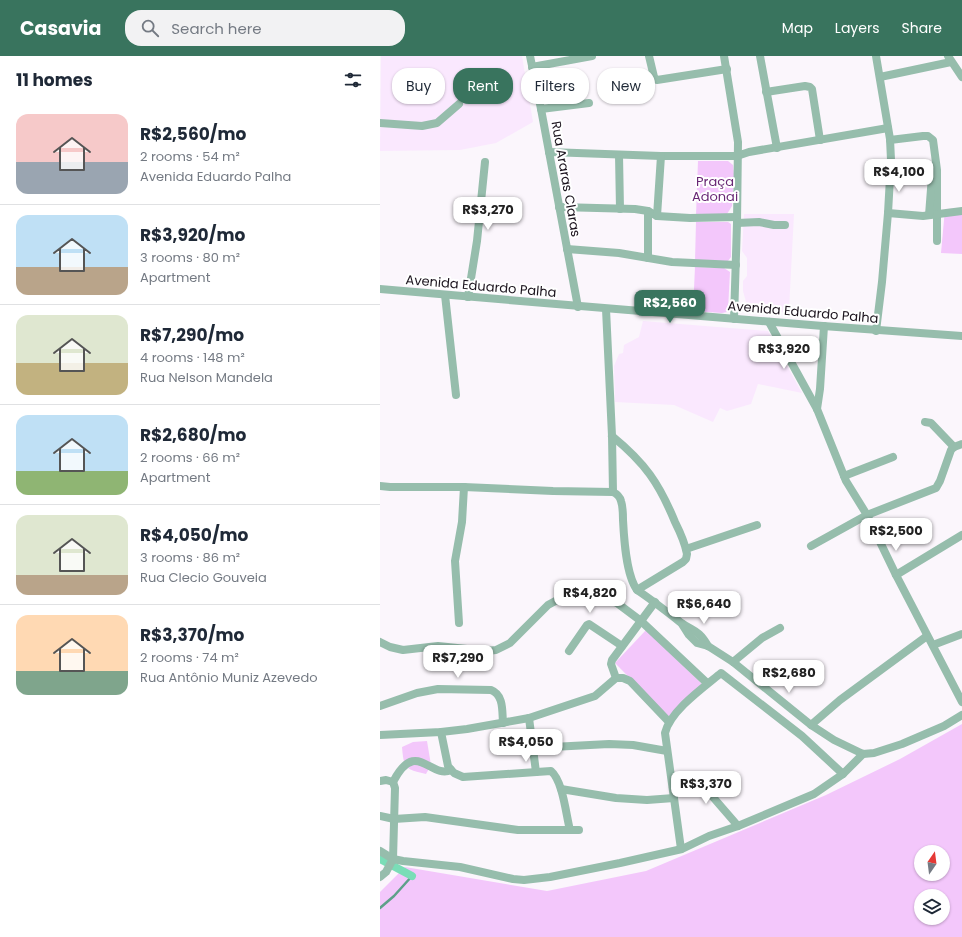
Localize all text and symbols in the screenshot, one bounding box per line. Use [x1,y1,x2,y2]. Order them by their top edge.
search box [125,10,405,46]
text: Casavia [20,15,101,42]
icon: search [139,17,161,39]
text: Search here [171,18,262,39]
text: Map [782,18,813,38]
text: Layers [835,18,879,38]
text: Share [901,18,942,38]
text: 11 homes [16,68,93,92]
chip: Buy [392,68,445,104]
chip: Rent [453,68,513,104]
chip: Filters [521,68,589,104]
chip: New [597,68,655,104]
icon: filters [342,69,364,91]
street label: Rua Araras Claras [546,120,586,239]
text: R$2,560/mo [140,122,246,146]
icon: home [48,130,96,178]
text: 2 rooms · 54 m² [140,147,240,166]
pin: R$4,100 [862,159,936,193]
text: R$4,100 [873,162,925,181]
text: Avenida Eduardo Palha [140,167,291,186]
park label: Praça Adonai [692,172,738,206]
pin: R$3,270 [451,197,525,231]
text: R$3,270 [462,200,514,219]
text: R$3,920/mo [140,223,245,247]
icon: home [48,231,96,279]
text: 3 rooms · 80 m² [140,248,240,267]
text: Apartment [140,268,210,287]
street label: Avenida Eduardo Palha [405,270,557,302]
pin: R$2,560 [633,290,707,324]
text: R$2,560 [643,293,697,312]
street label: Avenida Eduardo Palha [727,296,879,328]
text: R$7,290/mo [140,323,244,347]
icon: home [48,331,96,379]
pin: R$3,920 [747,336,821,370]
text: R$3,920 [758,339,810,358]
text: 4 rooms · 148 m² [140,348,245,367]
text: Rua Nelson Mandela [140,368,273,387]
text: R$2,680/mo [140,423,246,447]
icon: home [48,431,96,479]
text: 2 rooms · 66 m² [140,448,240,467]
text: Apartment [140,468,210,487]
pin: R$2,500 [859,518,933,552]
text: R$2,500 [869,521,923,540]
text: R$4,050/mo [140,523,248,547]
icon: home [48,531,96,579]
text: 3 rooms · 86 m² [140,548,240,567]
text: Rua Clecio Gouveia [140,568,267,587]
pin: R$4,820 [553,580,627,614]
text: R$4,820 [563,583,617,602]
pin: R$6,640 [667,591,741,625]
text: R$6,640 [677,594,731,613]
text: R$3,370/mo [140,623,244,647]
icon: home [48,631,96,679]
pin: R$7,290 [421,645,495,679]
text: 2 rooms · 74 m² [140,648,239,667]
text: R$7,290 [432,648,484,667]
pin: R$2,680 [752,660,826,694]
text: R$2,680 [762,663,816,682]
text: Rua Antônio Muniz Azevedo [140,668,318,687]
pin: R$4,050 [489,729,563,763]
text: R$4,050 [499,732,553,751]
pin: R$3,370 [669,771,743,805]
text: R$3,370 [680,774,732,793]
north arrow [914,845,950,881]
map controls [914,845,950,925]
button: layers [914,889,950,925]

